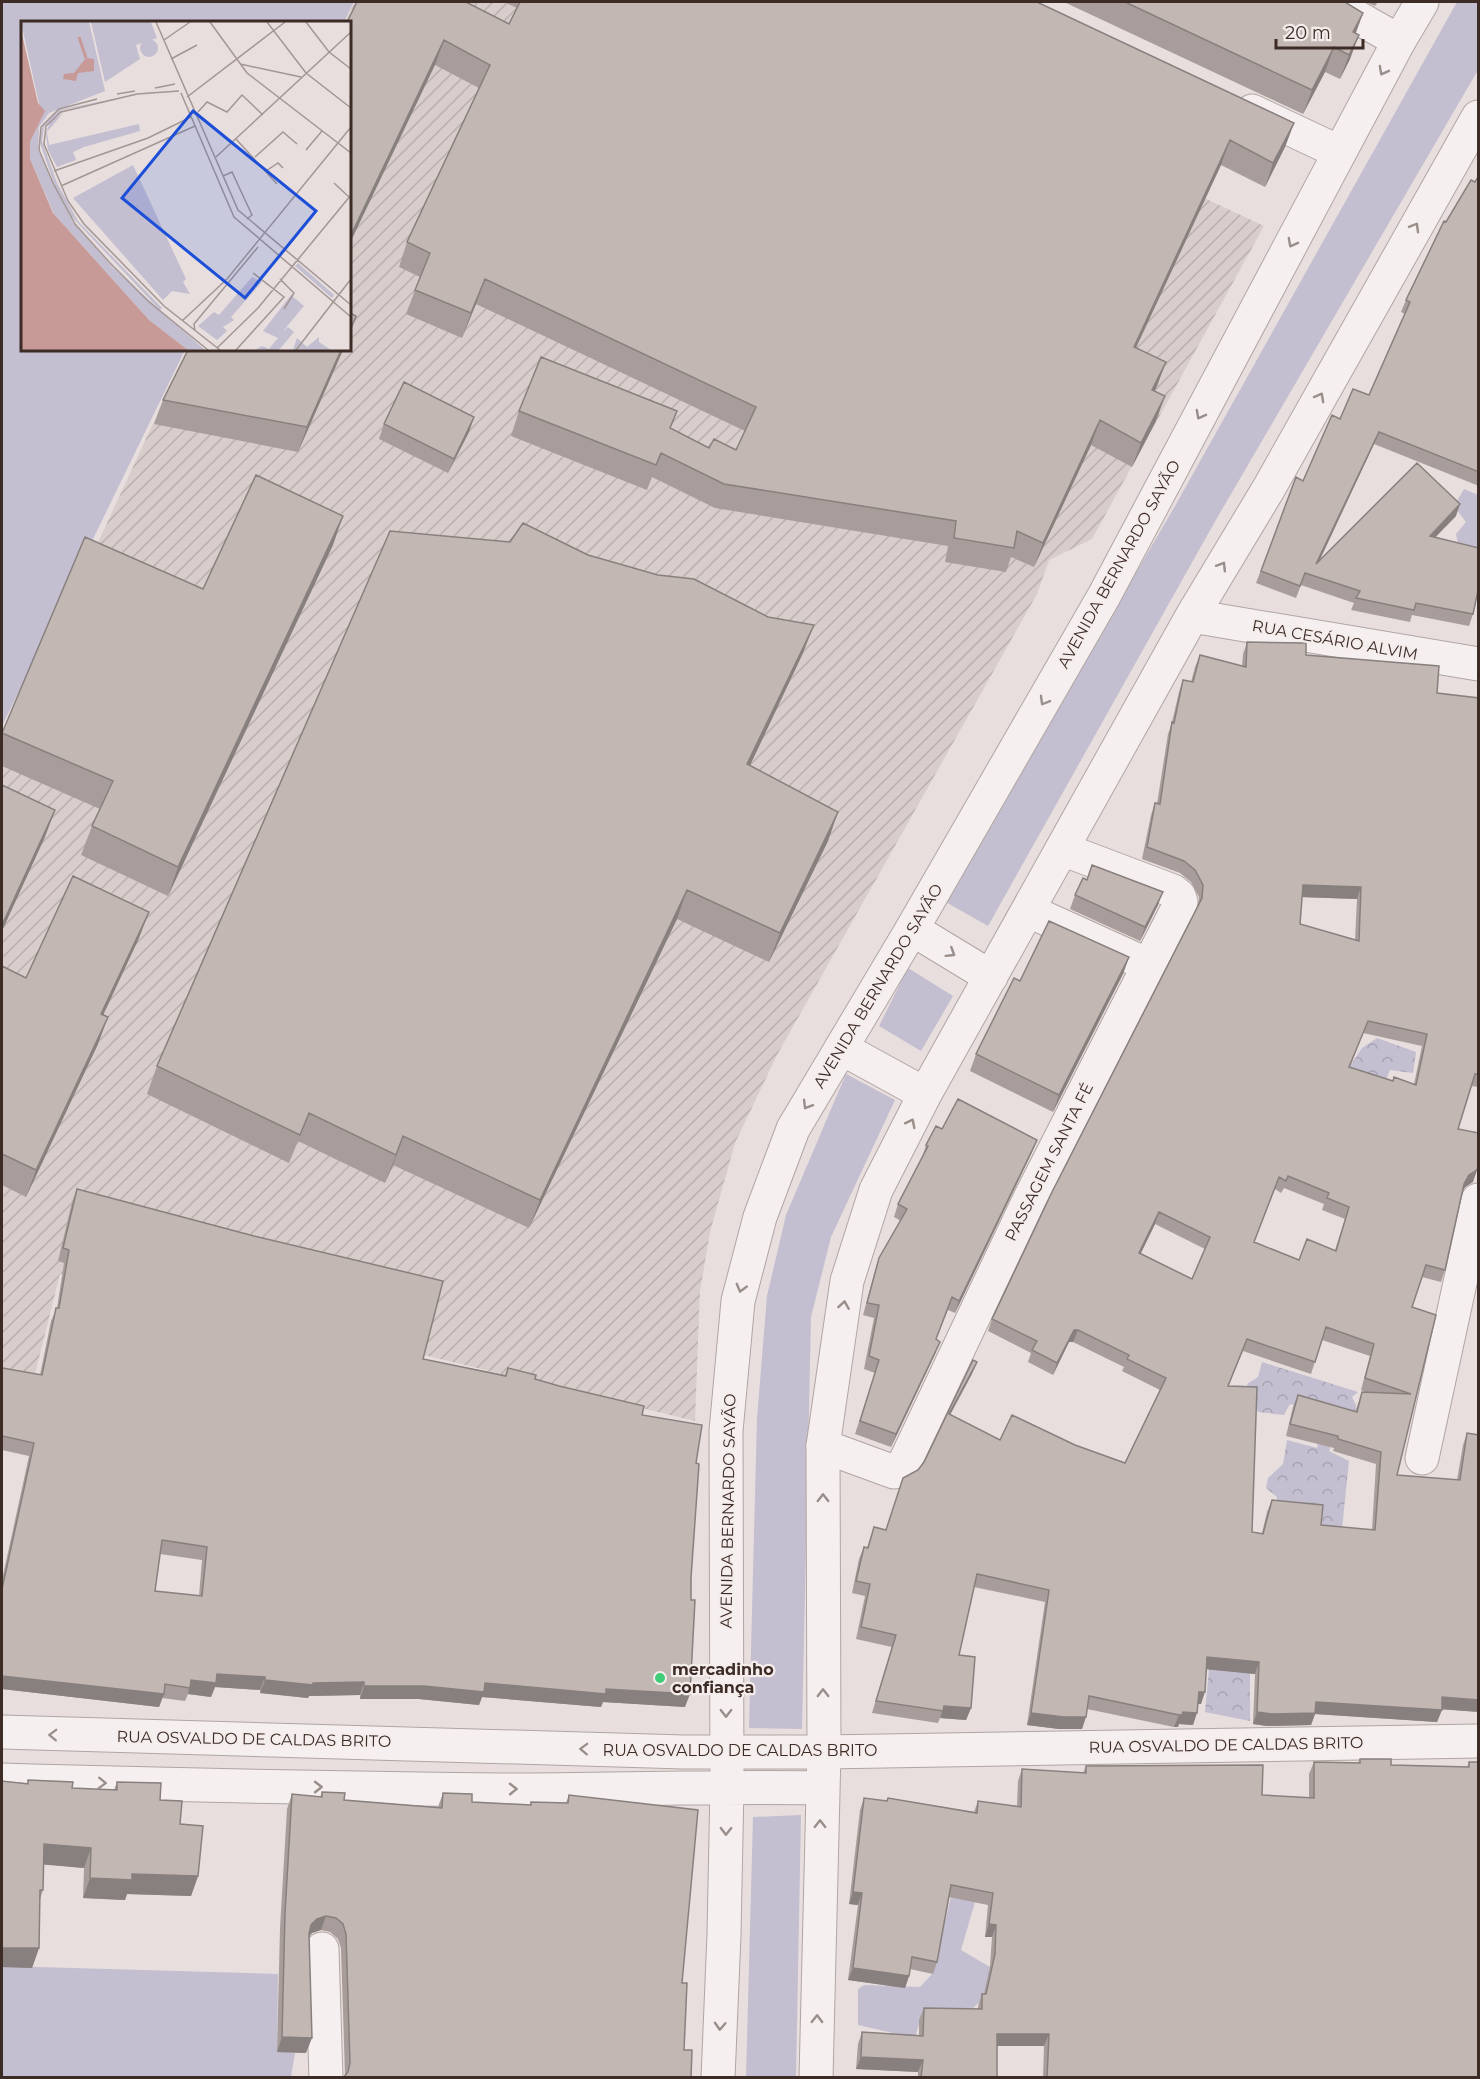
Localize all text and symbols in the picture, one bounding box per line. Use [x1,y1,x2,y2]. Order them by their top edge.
scale bar [1276,12,1363,50]
inset map [21,21,351,351]
text: 20 m [1285,22,1331,44]
one-way arrow [1379,64,1390,75]
one-way arrow [1408,223,1420,233]
one-way arrow [1288,237,1299,247]
one-way arrow [1313,393,1324,403]
one-way arrow [1196,409,1207,419]
street label: AVENIDA BERNARDO SAYÃO [1054,457,1184,671]
one-way arrow [1215,562,1227,572]
street label: RUA CESÁRIO ALVIM [1251,616,1419,664]
one-way arrow [1039,695,1051,705]
street label: AVENIDA BERNARDO SAYÃO [809,880,947,1092]
one-way arrow [945,945,955,957]
street label: PASSAGEM SANTA FÉ [1001,1080,1097,1244]
one-way arrow [803,1099,814,1109]
one-way arrow [904,1119,915,1129]
one-way arrow [736,1282,749,1292]
one-way arrow [837,1300,849,1310]
street label: AVENIDA BERNARDO SAYÃO [716,1393,740,1629]
one-way arrow [817,1494,829,1503]
place label: mercadinho confiança [672,1660,774,1698]
marker: mercadinho confiança [653,1671,667,1685]
one-way arrow [817,1689,829,1698]
one-way arrow [720,1708,732,1717]
street label: RUA OSVALDO DE CALDAS BRITO [116,1727,392,1751]
one-way arrow [48,1729,57,1741]
street label: RUA OSVALDO DE CALDAS BRITO [1088,1733,1364,1757]
street label: RUA OSVALDO DE CALDAS BRITO [603,1741,877,1760]
one-way arrow [579,1742,588,1755]
one-way arrow [97,1777,106,1789]
one-way arrow [313,1781,322,1793]
one-way arrow [508,1783,517,1796]
one-way arrow [814,1820,827,1829]
one-way arrow [720,1827,732,1836]
one-way arrow [811,2015,823,2024]
one-way arrow [713,2021,726,2030]

